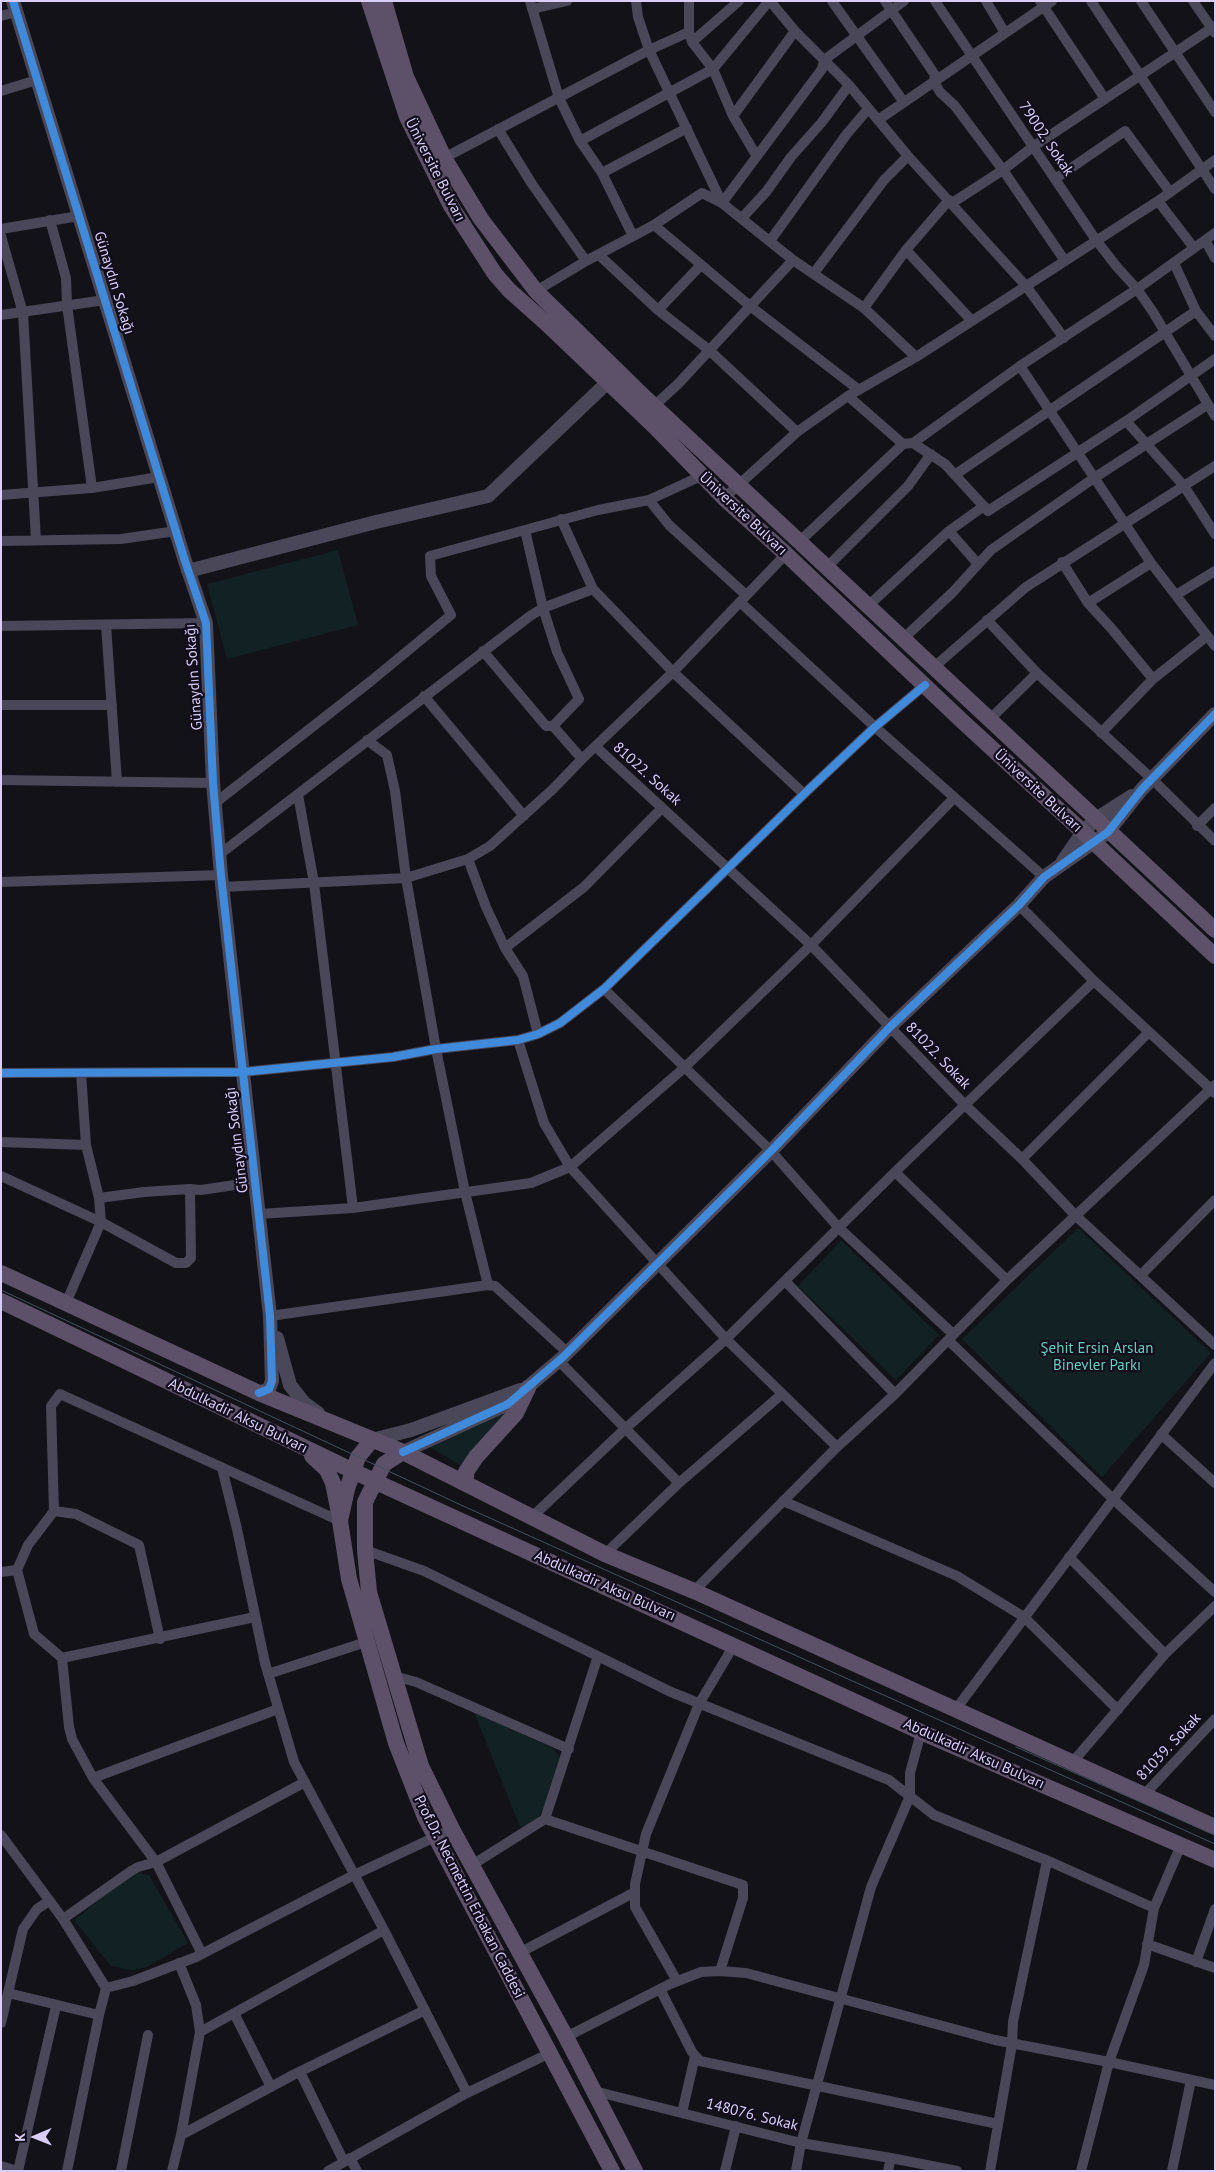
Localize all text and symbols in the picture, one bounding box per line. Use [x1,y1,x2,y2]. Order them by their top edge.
street label: 79002. Sokak [1015,98,1077,180]
street label: Üniversite Bulvarı [401,115,469,225]
street label: Günaydın Sokağı [90,229,138,337]
street label: Üniversite Bulvarı [695,469,791,559]
street label: Günaydın Sokağı [181,623,207,731]
street label: 81022. Sokak [609,739,685,809]
street label: Üniversite Bulvarı [990,746,1086,836]
street label: 81022. Sokak [902,1019,974,1093]
street label: Günaydın Sokağı [222,1086,252,1194]
park label: Şehit Ersin Arslan Binevler Parkı [1041,1340,1153,1375]
street label: Abdulkadir Aksu Bulvarı [165,1374,311,1458]
street label: Abdulkadir Aksu Bulvarı [532,1547,678,1625]
street label: 81039. Sokak [1133,1709,1205,1785]
street label: Abdulkadir Aksu Bulvarı [901,1715,1047,1793]
street label: Prof.Dr. Necmettin Erbakan Caddesi [410,1792,528,2002]
street label: 148076. Sokak [704,2095,800,2135]
north arrow [10,2112,60,2162]
text: K [11,2133,29,2142]

